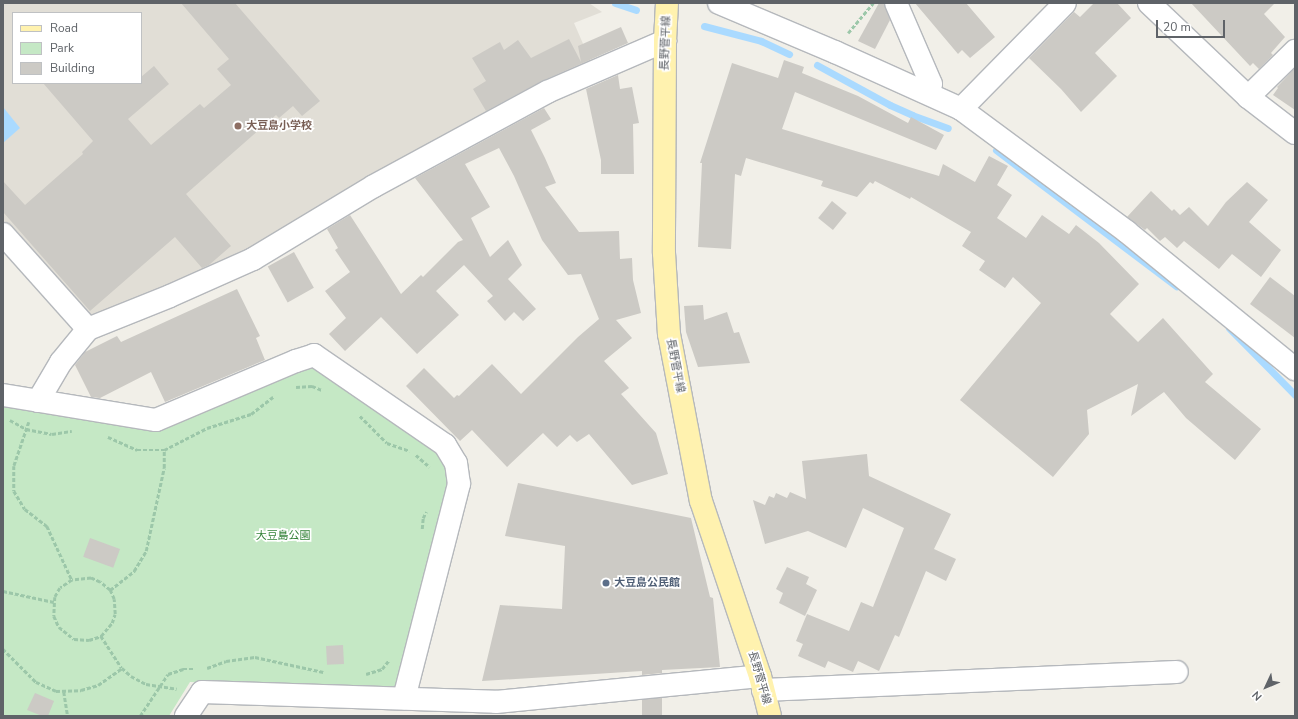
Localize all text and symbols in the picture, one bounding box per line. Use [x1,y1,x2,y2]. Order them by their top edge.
legend [12,12,142,84]
scale bar [1158,12,1227,38]
street label: 長野菅平線 [658,15,674,71]
text: 20 m [1163,19,1191,35]
text: Road [50,20,78,36]
text: Park [50,40,74,56]
text: Building [50,60,95,76]
place label: 大豆島小学校 [246,119,312,133]
marker: 大豆島小学校 [233,121,243,131]
street label: 長野菅平線 [663,338,687,394]
park label: 大豆島公園 [256,529,310,543]
place label: 大豆島公民館 [614,576,680,590]
marker: 大豆島公民館 [601,578,611,588]
street label: 長野菅平線 [745,650,773,706]
north arrow [1246,667,1286,707]
text: N [1249,688,1265,704]

